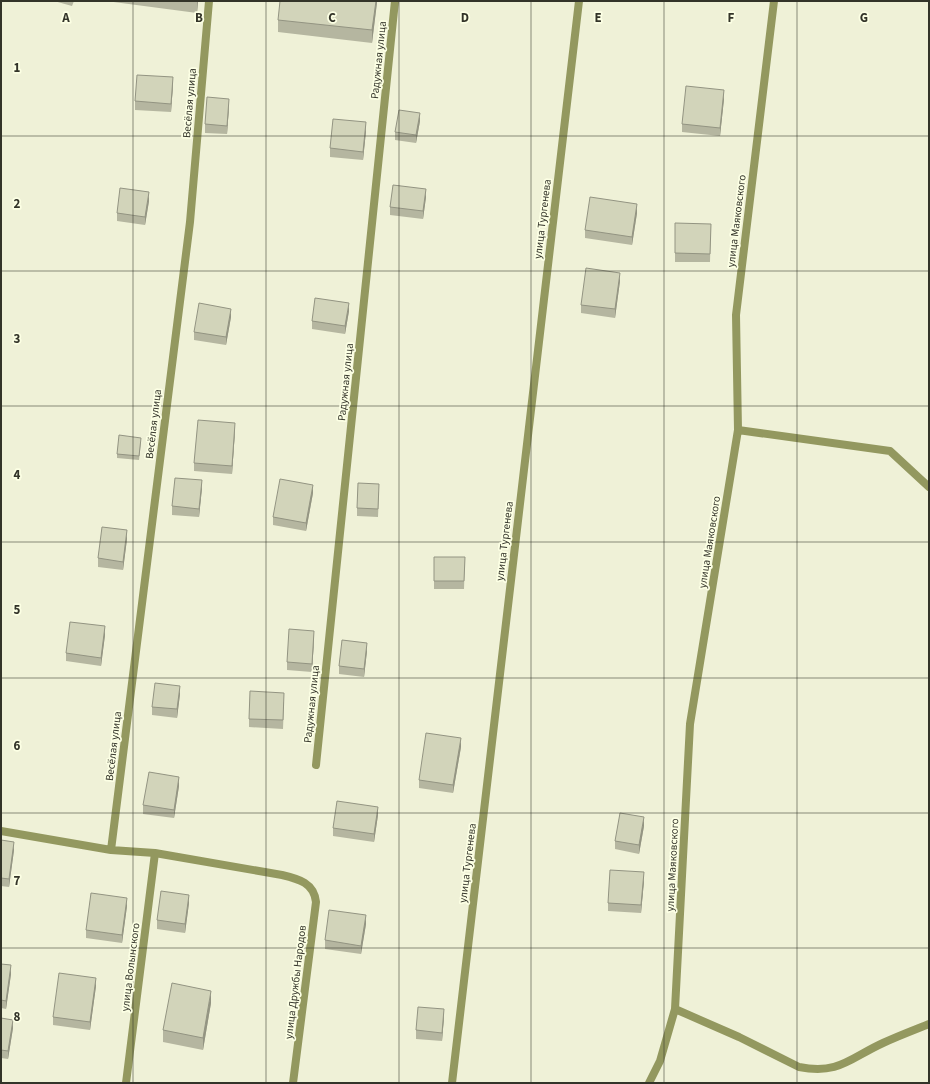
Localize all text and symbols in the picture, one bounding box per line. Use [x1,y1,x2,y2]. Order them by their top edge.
text: A [61,9,70,27]
text: B [195,9,203,27]
text: C [328,9,336,27]
text: D [461,9,469,27]
text: E [594,9,602,27]
text: F [728,9,735,27]
text: G [860,9,868,27]
street label: Радужная улица [367,20,390,100]
text: 1 [14,59,21,77]
street label: Весёлая улица [179,67,200,139]
street label: улица Маяковского [723,174,750,268]
street label: улица Тургенева [530,178,555,260]
text: 2 [14,195,21,213]
text: 3 [14,330,21,348]
street label: Радужная улица [334,342,357,422]
street label: Весёлая улица [142,388,165,460]
text: 4 [14,466,21,484]
street label: улица Маяковского [695,495,724,589]
street label: улица Тургенева [492,500,517,582]
text: 5 [14,601,21,619]
street label: Радужная улица [300,664,323,744]
street label: Весёлая улица [102,710,125,782]
text: 6 [14,737,21,755]
street label: улица Маяковского [663,818,682,912]
street label: улица Тургенева [455,822,480,904]
text: 7 [14,872,21,890]
street label: улица Волынского [118,922,143,1012]
street label: улица Дружбы Народов [281,924,310,1040]
text: 8 [14,1008,21,1026]

